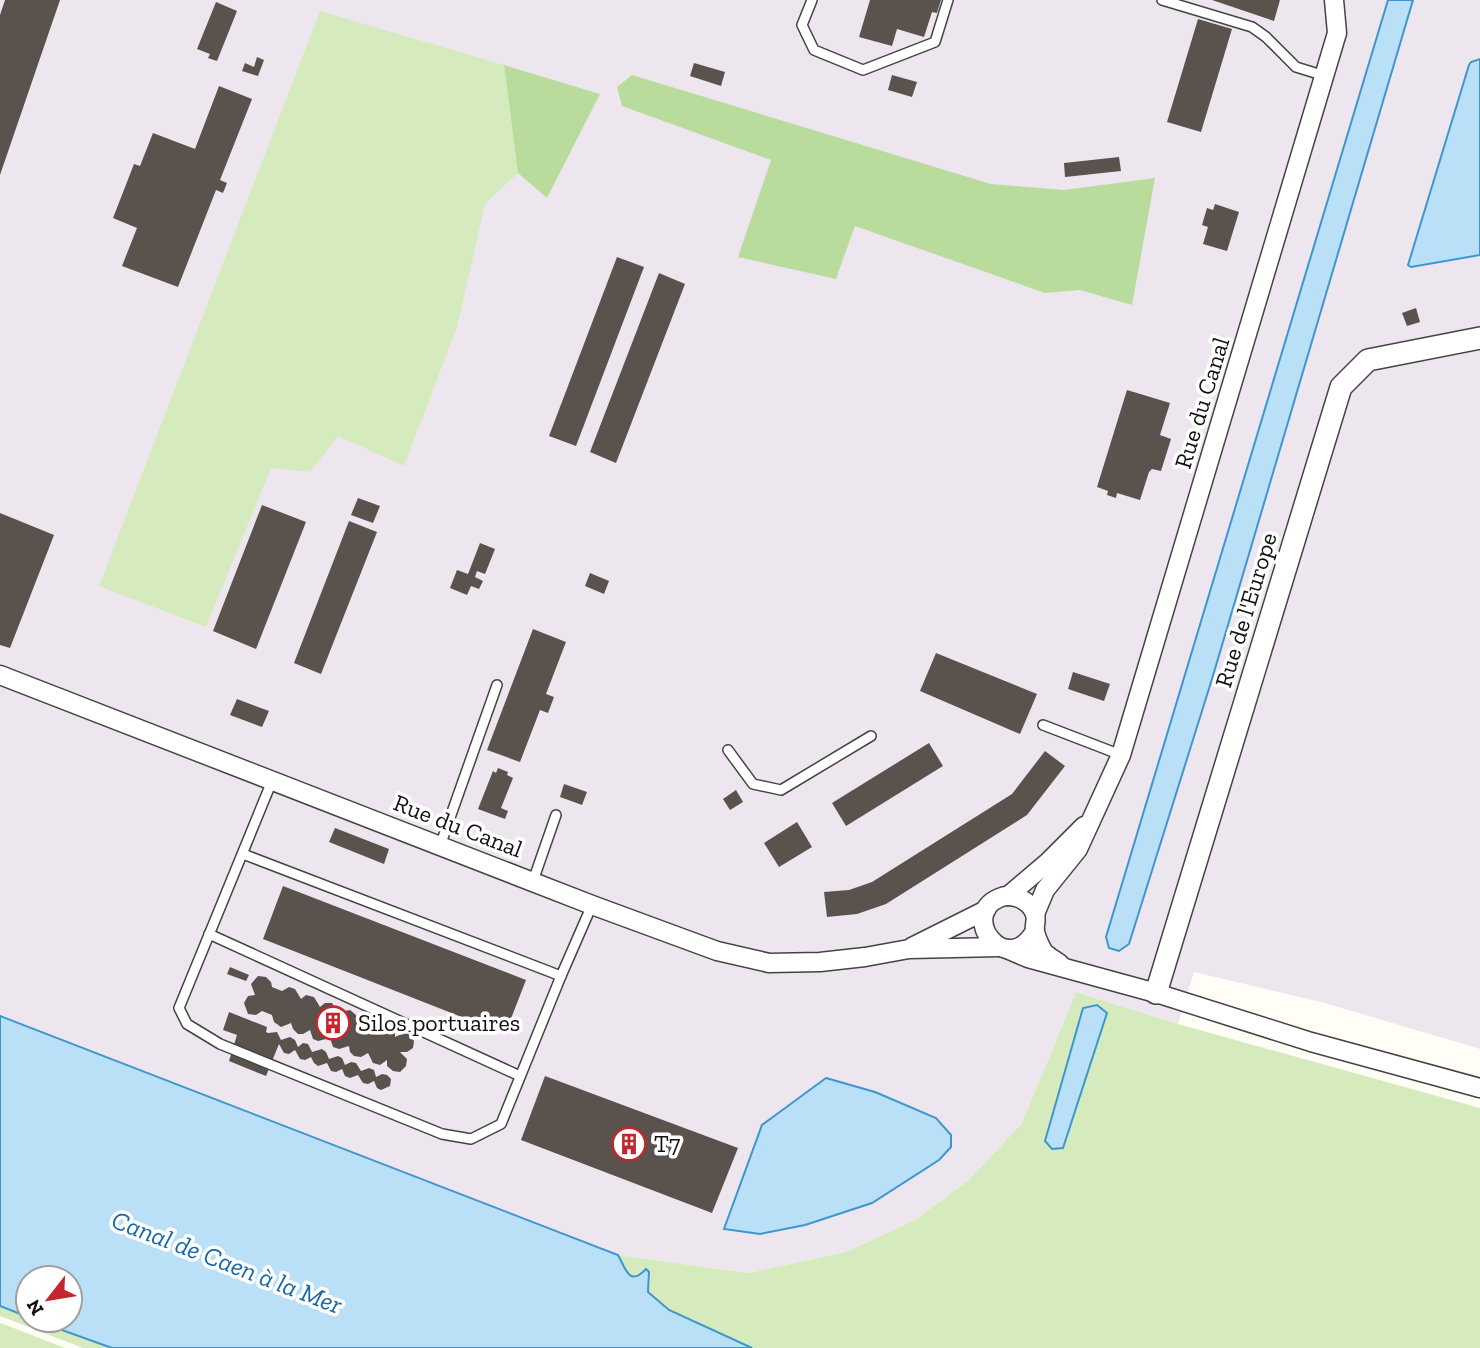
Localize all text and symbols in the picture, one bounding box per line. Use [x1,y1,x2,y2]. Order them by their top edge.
street label: Rue du Canal [1168,334,1235,472]
street label: Rue de l'Europe [1208,529,1283,691]
street label: Rue du Canal [390,788,527,863]
building icon: Silos portuaires [314,1004,352,1042]
place label: Silos portuaires [358,1008,520,1037]
building icon: T7 [610,1125,648,1163]
place label: T7 [654,1129,680,1158]
water label: Canal de Caen à la Mer [107,1203,347,1321]
north arrow [14,1264,84,1334]
text: N [21,1295,48,1320]

